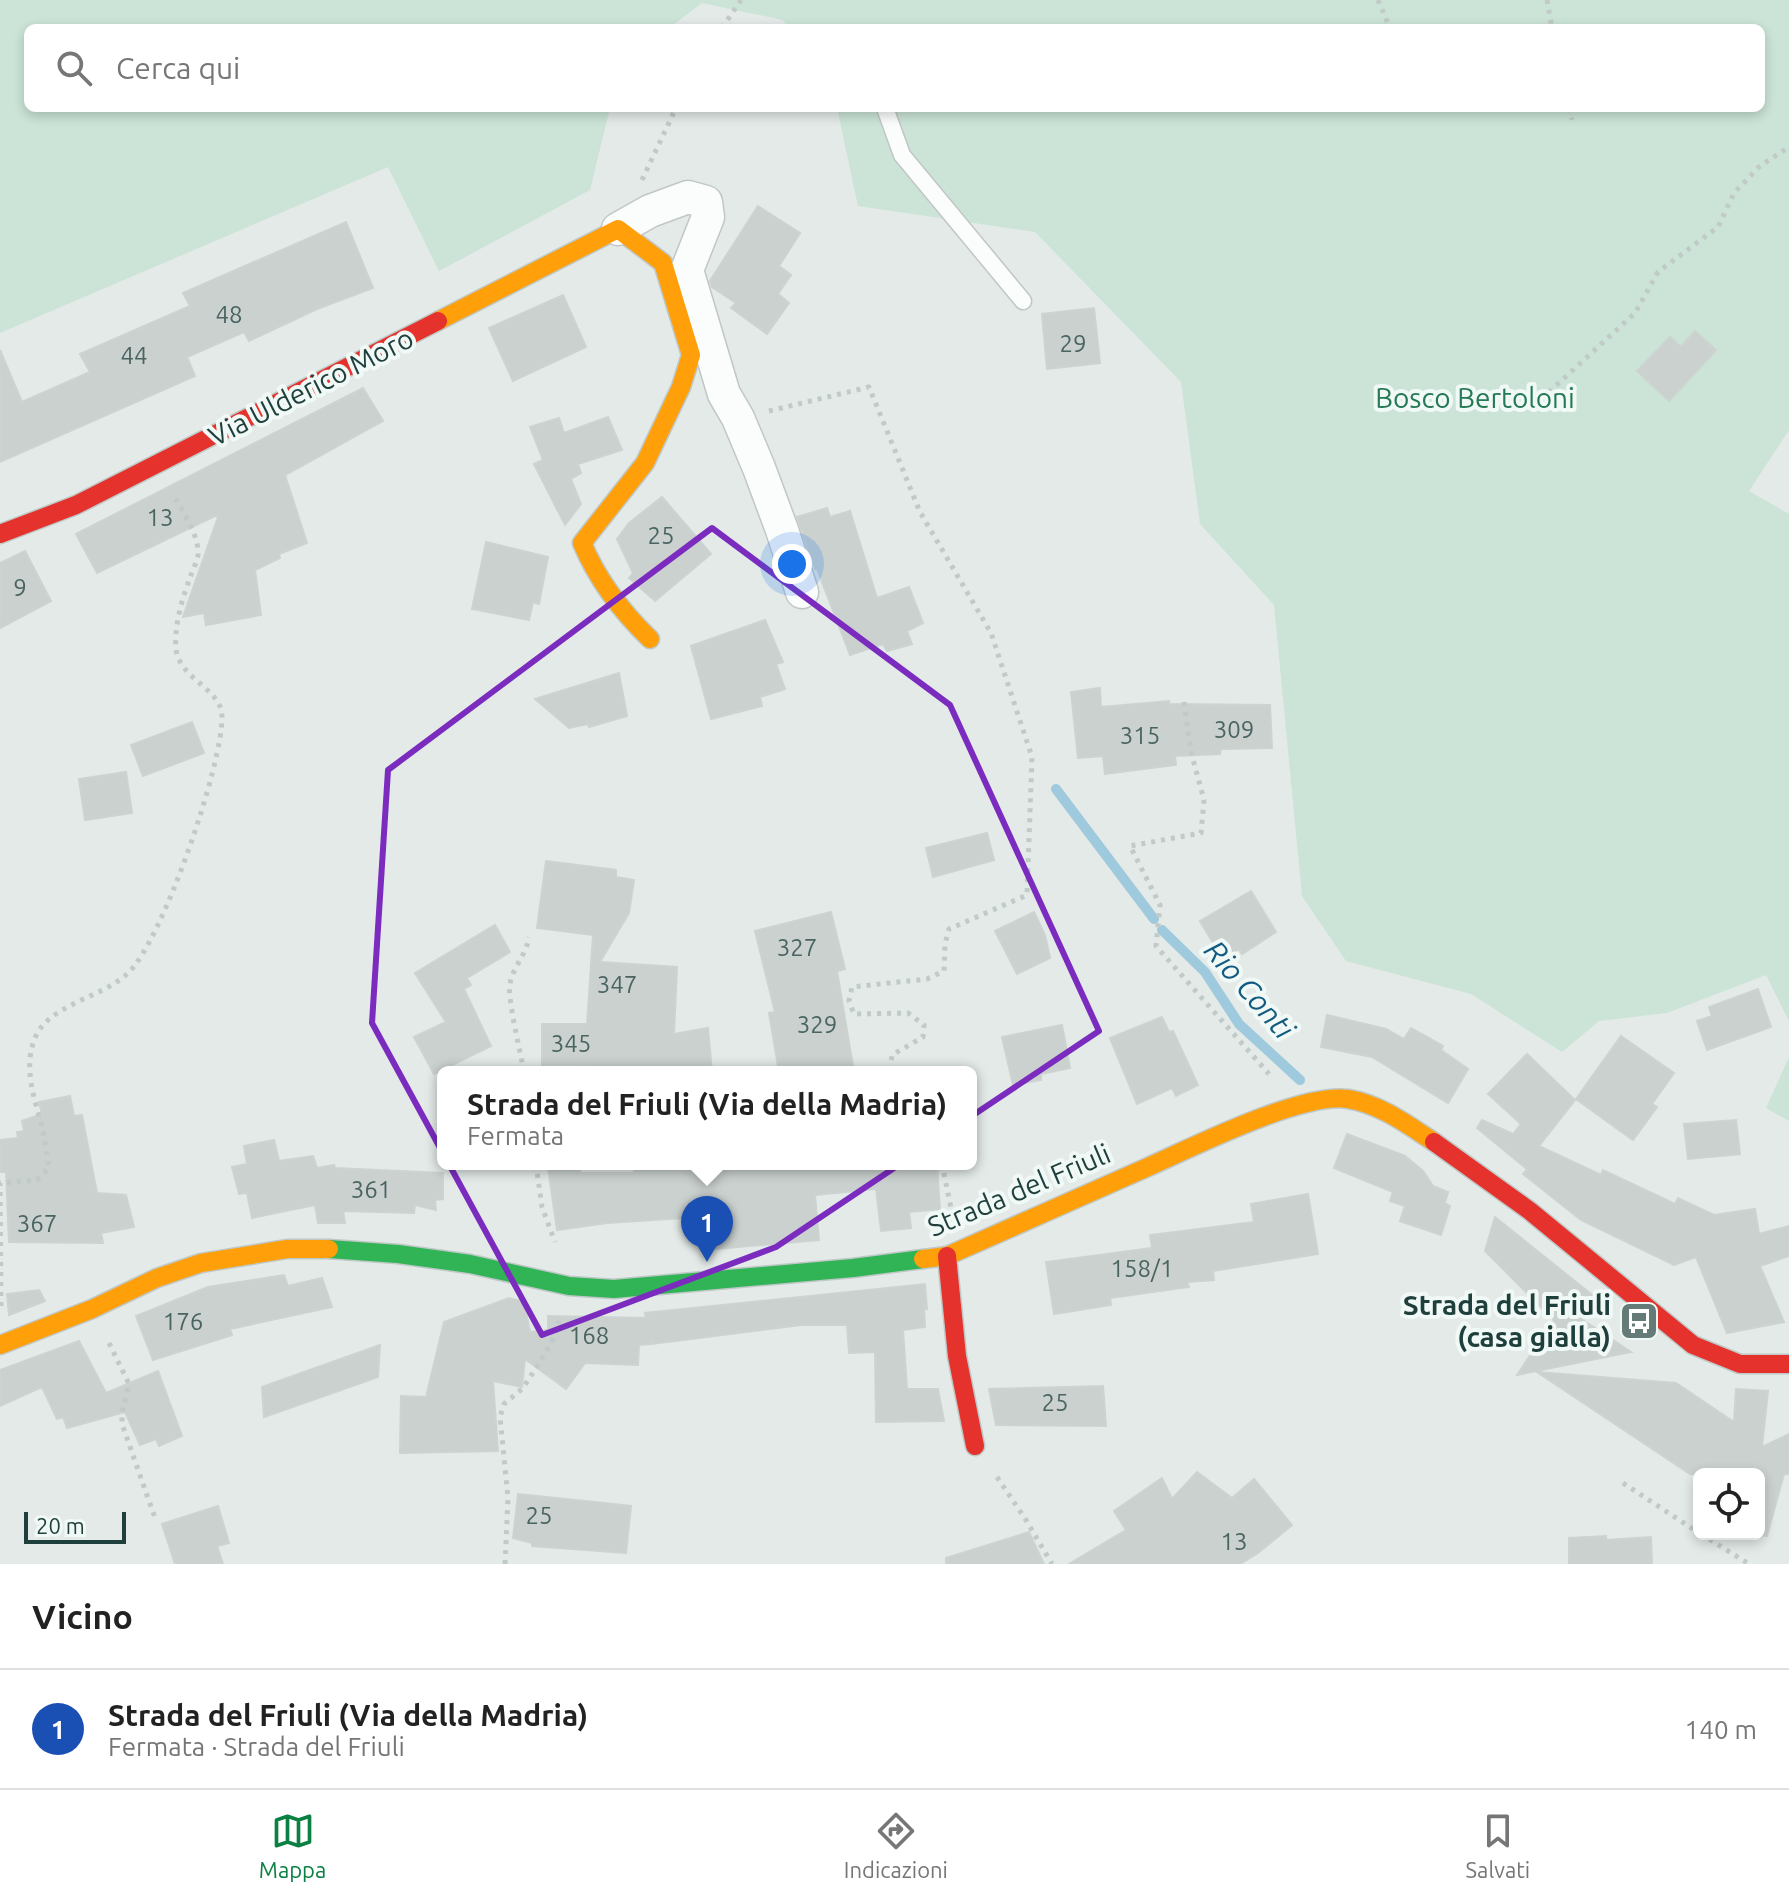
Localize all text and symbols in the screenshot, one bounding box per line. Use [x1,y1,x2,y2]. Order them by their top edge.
search box [24,24,1765,112]
icon: search [52,46,96,90]
text: Cerca qui [116,51,240,85]
house number: 48 [215,301,243,328]
street label: Via Ulderico Moro [203,322,418,452]
house number: 29 [1059,330,1087,357]
house number: 44 [120,342,148,369]
park label: Bosco Bertoloni [1375,382,1575,413]
house number: 13 [146,504,174,531]
house number: 25 [647,522,675,549]
your location [772,544,812,584]
house number: 9 [13,574,27,601]
house number: 309 [1214,716,1254,743]
house number: 315 [1120,722,1160,749]
water label: Rio Conti [1198,933,1303,1047]
house number: 327 [777,934,817,961]
house number: 347 [597,971,637,998]
house number: 329 [797,1011,837,1038]
house number: 345 [551,1030,591,1057]
popup [437,1066,977,1170]
text: Strada del Friuli (Via della Madria) [467,1087,947,1121]
text: Fermata [467,1121,564,1150]
street label: Strada del Friuli [923,1137,1115,1242]
house number: 361 [351,1176,391,1203]
pin: 1 [681,1196,733,1262]
house number: 367 [17,1210,57,1237]
house number: 158/1 [1111,1255,1173,1282]
place label: Strada del Friuli (casa gialla) [1403,1289,1611,1353]
bus stop icon: Strada del Friuli (casa gialla) [1618,1300,1660,1342]
house number: 176 [163,1308,203,1335]
house number: 168 [569,1322,609,1349]
house number: 25 [1041,1389,1069,1416]
map controls [1693,1468,1765,1540]
button: locate [1693,1468,1765,1540]
house number: 25 [525,1502,553,1529]
scale bar [24,1508,126,1544]
text: 20 m [36,1513,85,1538]
house number: 13 [1220,1528,1248,1555]
text: Vicino [32,1597,133,1635]
text: Strada del Friuli (Via della Madria) [108,1698,588,1732]
text: 1 [51,1715,65,1744]
text: 140 m [1685,1715,1757,1744]
text: Fermata · Strada del Friuli [108,1732,405,1761]
tab: Mappa [259,1809,326,1882]
tab: Indicazioni [844,1809,948,1882]
tab: Salvati [1466,1809,1530,1882]

